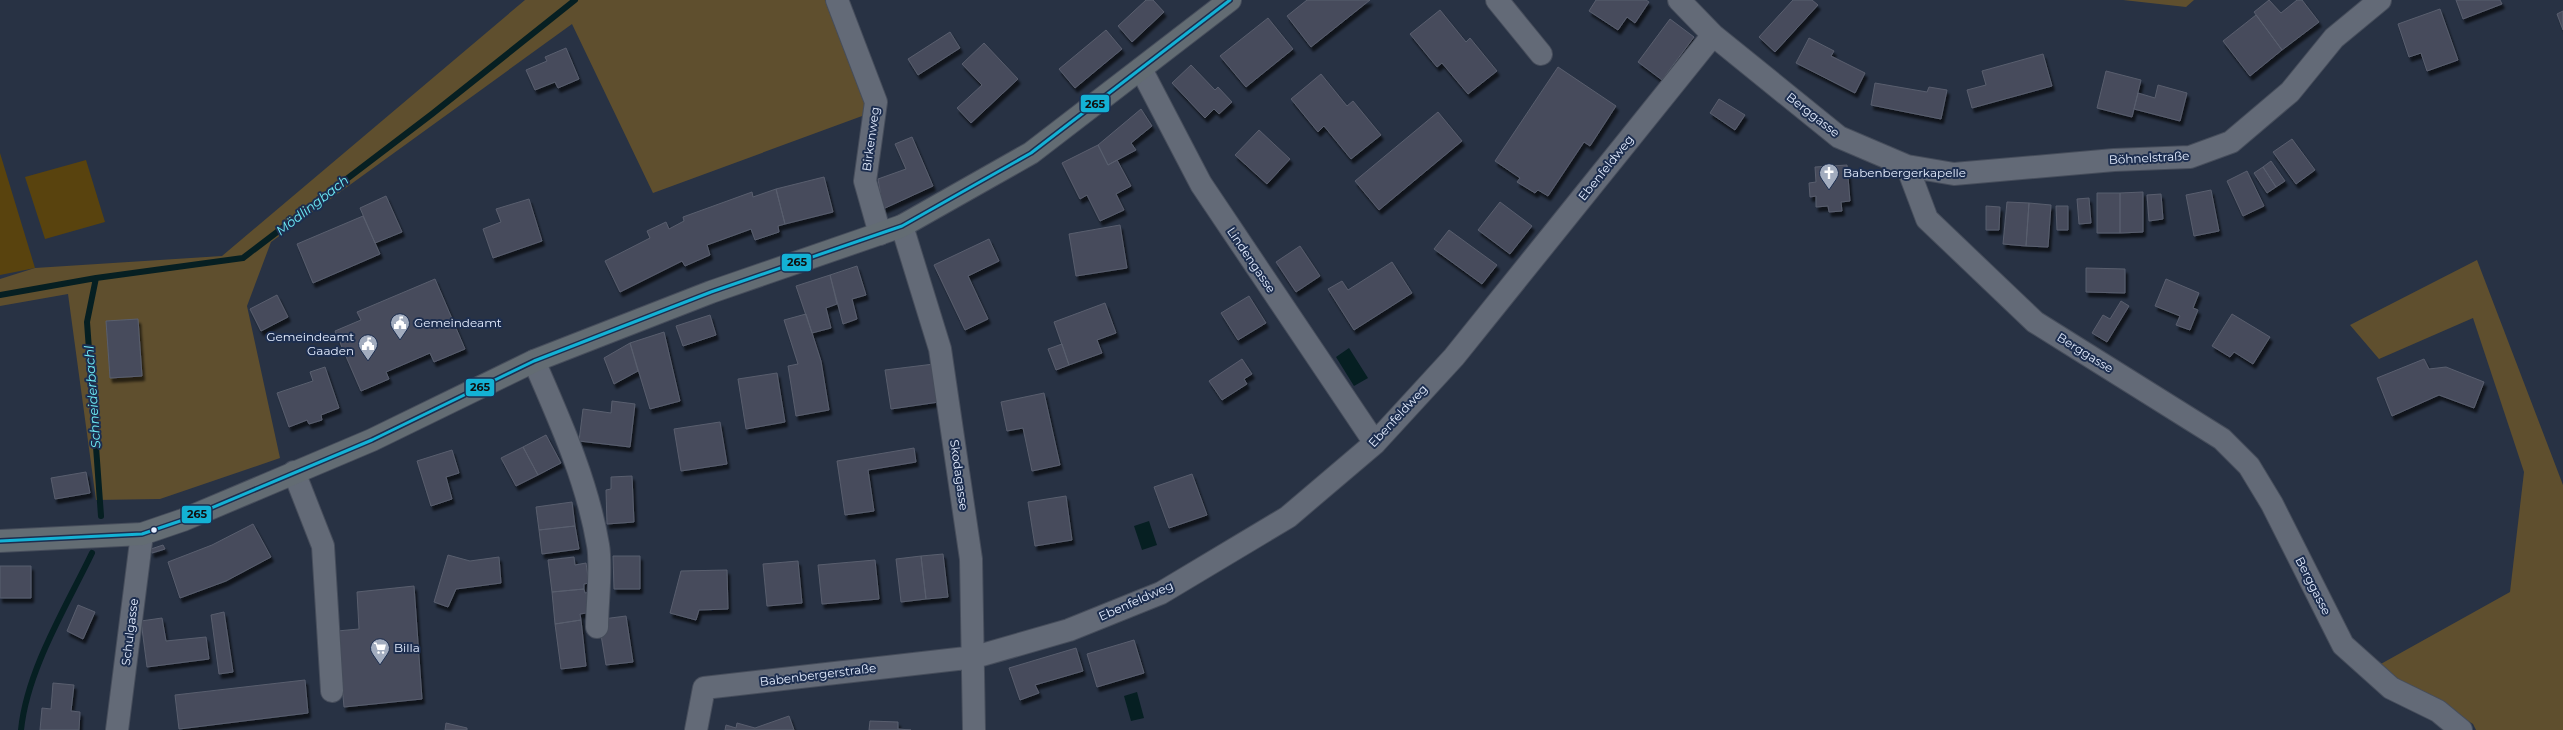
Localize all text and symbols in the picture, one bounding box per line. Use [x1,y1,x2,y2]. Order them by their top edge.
street label: Berggasse [1784,89,1843,140]
line badge: 265 [1080,94,1110,113]
text: 265 [1085,97,1105,111]
street label: Birkenweg [859,106,882,172]
street label: Ebenfeldweg [1575,132,1637,203]
street label: Böhnelstraße [2108,148,2190,167]
church icon: Babenbergerkapelle [1818,162,1840,190]
place label: Babenbergerkapelle [1843,165,1966,180]
water label: Mödlingbach [273,172,351,238]
street label: Lindengasse [1224,224,1279,295]
line badge: 265 [781,253,812,272]
text: 265 [787,255,807,269]
public building icon: Gemeindeamt [389,312,411,340]
place label: Gemeindeamt [414,315,502,330]
place label: Gemeindeamt Gaaden [266,329,354,358]
street label: Berggasse [2054,329,2116,376]
public building icon: Gemeindeamt Gaaden [357,333,379,361]
water label: Schneiderbachl [80,345,104,449]
line badge: 265 [465,378,495,397]
text: 265 [470,380,490,394]
street label: Ebenfeldweg [1365,381,1430,450]
street label: Skodagasse [947,439,972,511]
line badge: 265 [181,505,212,524]
text: 265 [187,507,207,521]
unlabelled marker [149,525,159,535]
street label: Berggasse [2292,554,2335,617]
street label: Ebenfeldweg [1096,577,1175,624]
street label: Schulgasse [118,597,141,666]
supermarket icon: Billa [369,637,391,665]
place label: Billa [394,640,420,655]
street label: Babenbergerstraße [759,660,877,689]

